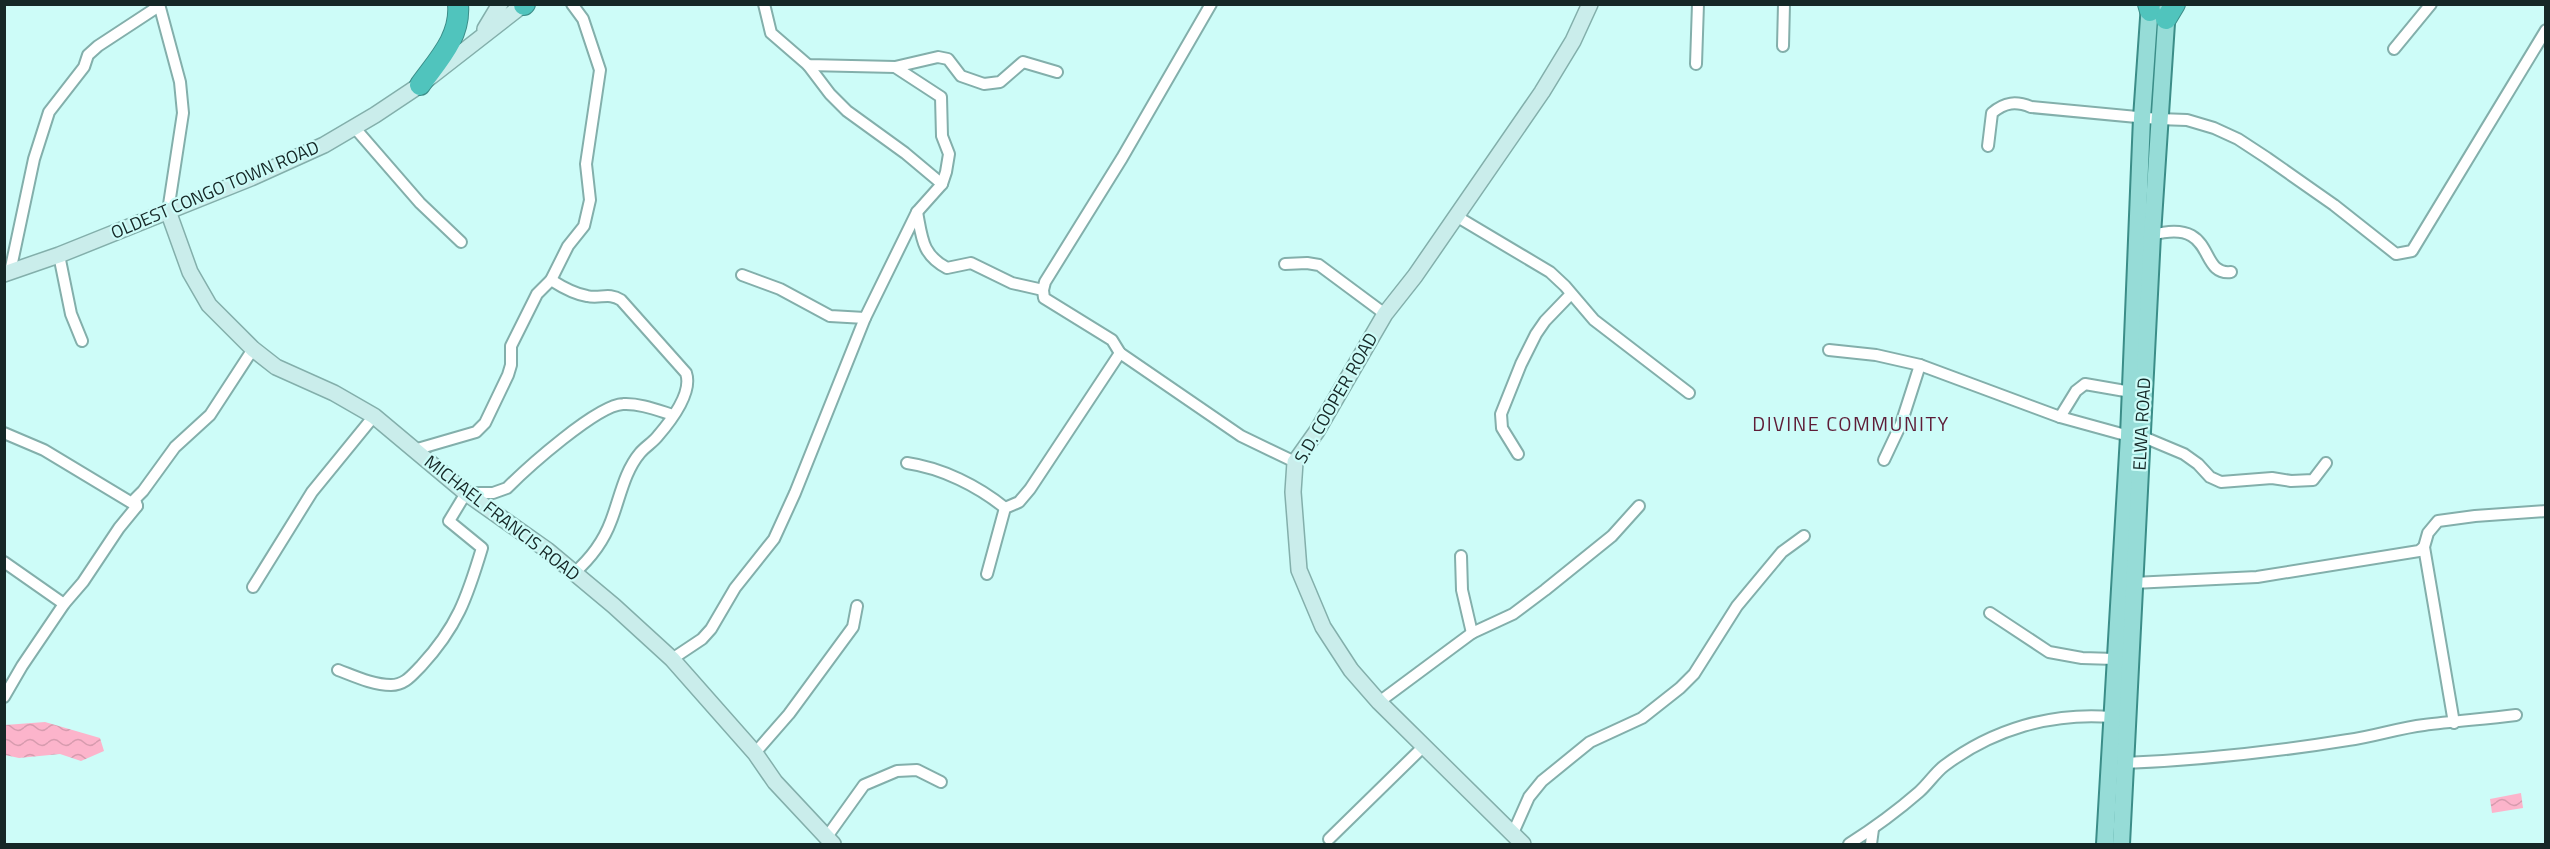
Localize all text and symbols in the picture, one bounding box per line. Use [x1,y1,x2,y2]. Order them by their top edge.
street label: OLDEST CONGO TOWN ROAD [106,133,323,246]
street label: S.D. COOPER ROAD [1287,327,1384,468]
street label: ELWA ROAD [2126,377,2157,471]
district label: DIVINE COMMUNITY [1752,408,1950,439]
street label: MICHAEL FRANCIS ROAD [419,448,586,587]

